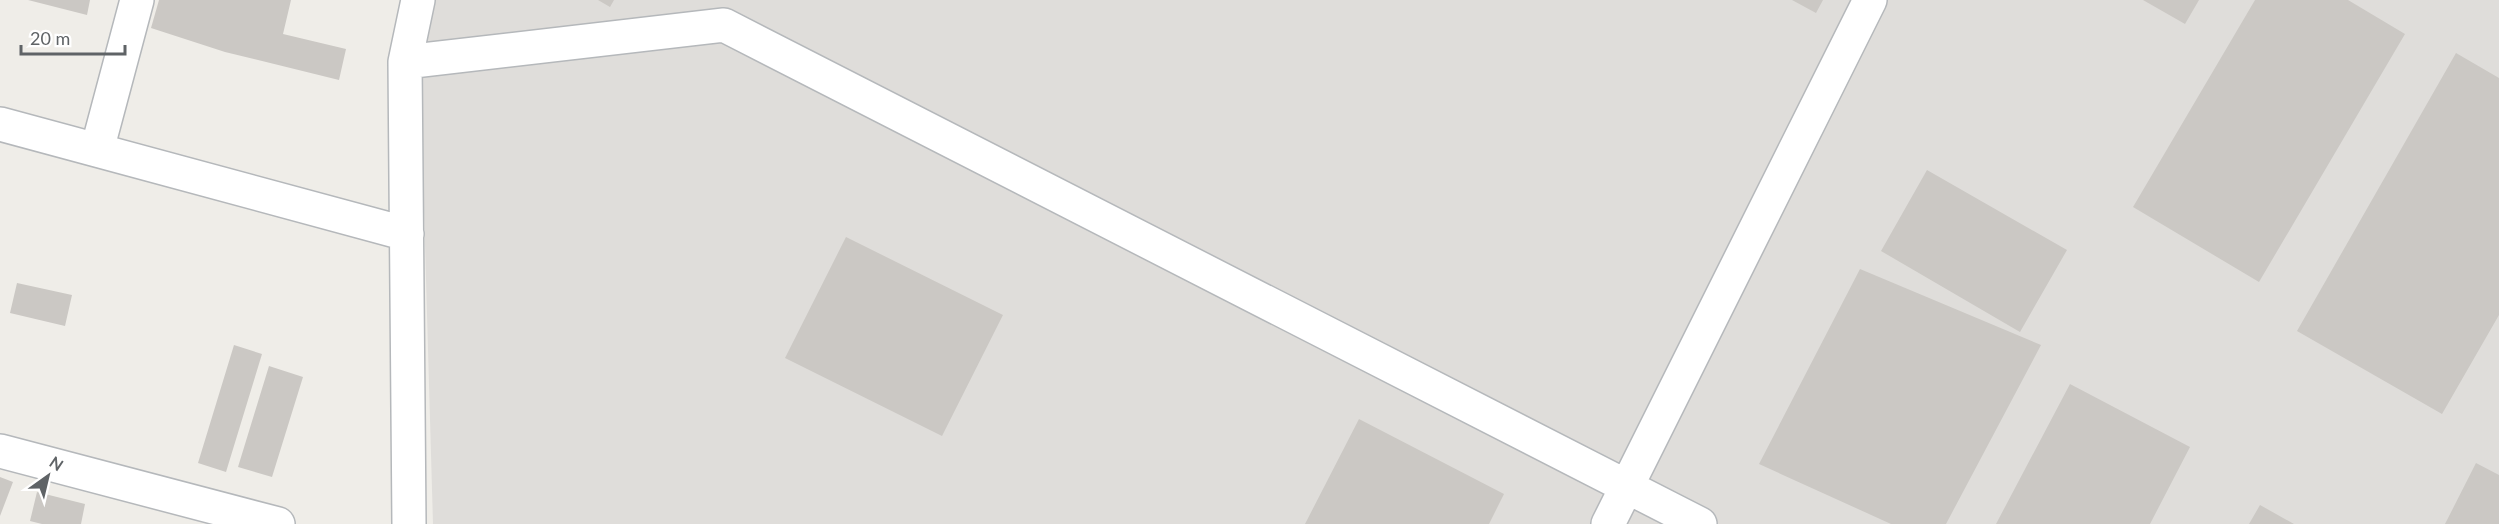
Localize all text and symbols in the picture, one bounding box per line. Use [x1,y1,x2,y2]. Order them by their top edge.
scale bar [21,18,124,56]
text: 20 m [30,27,70,49]
north arrow [18,446,78,506]
text: N [46,452,67,474]

